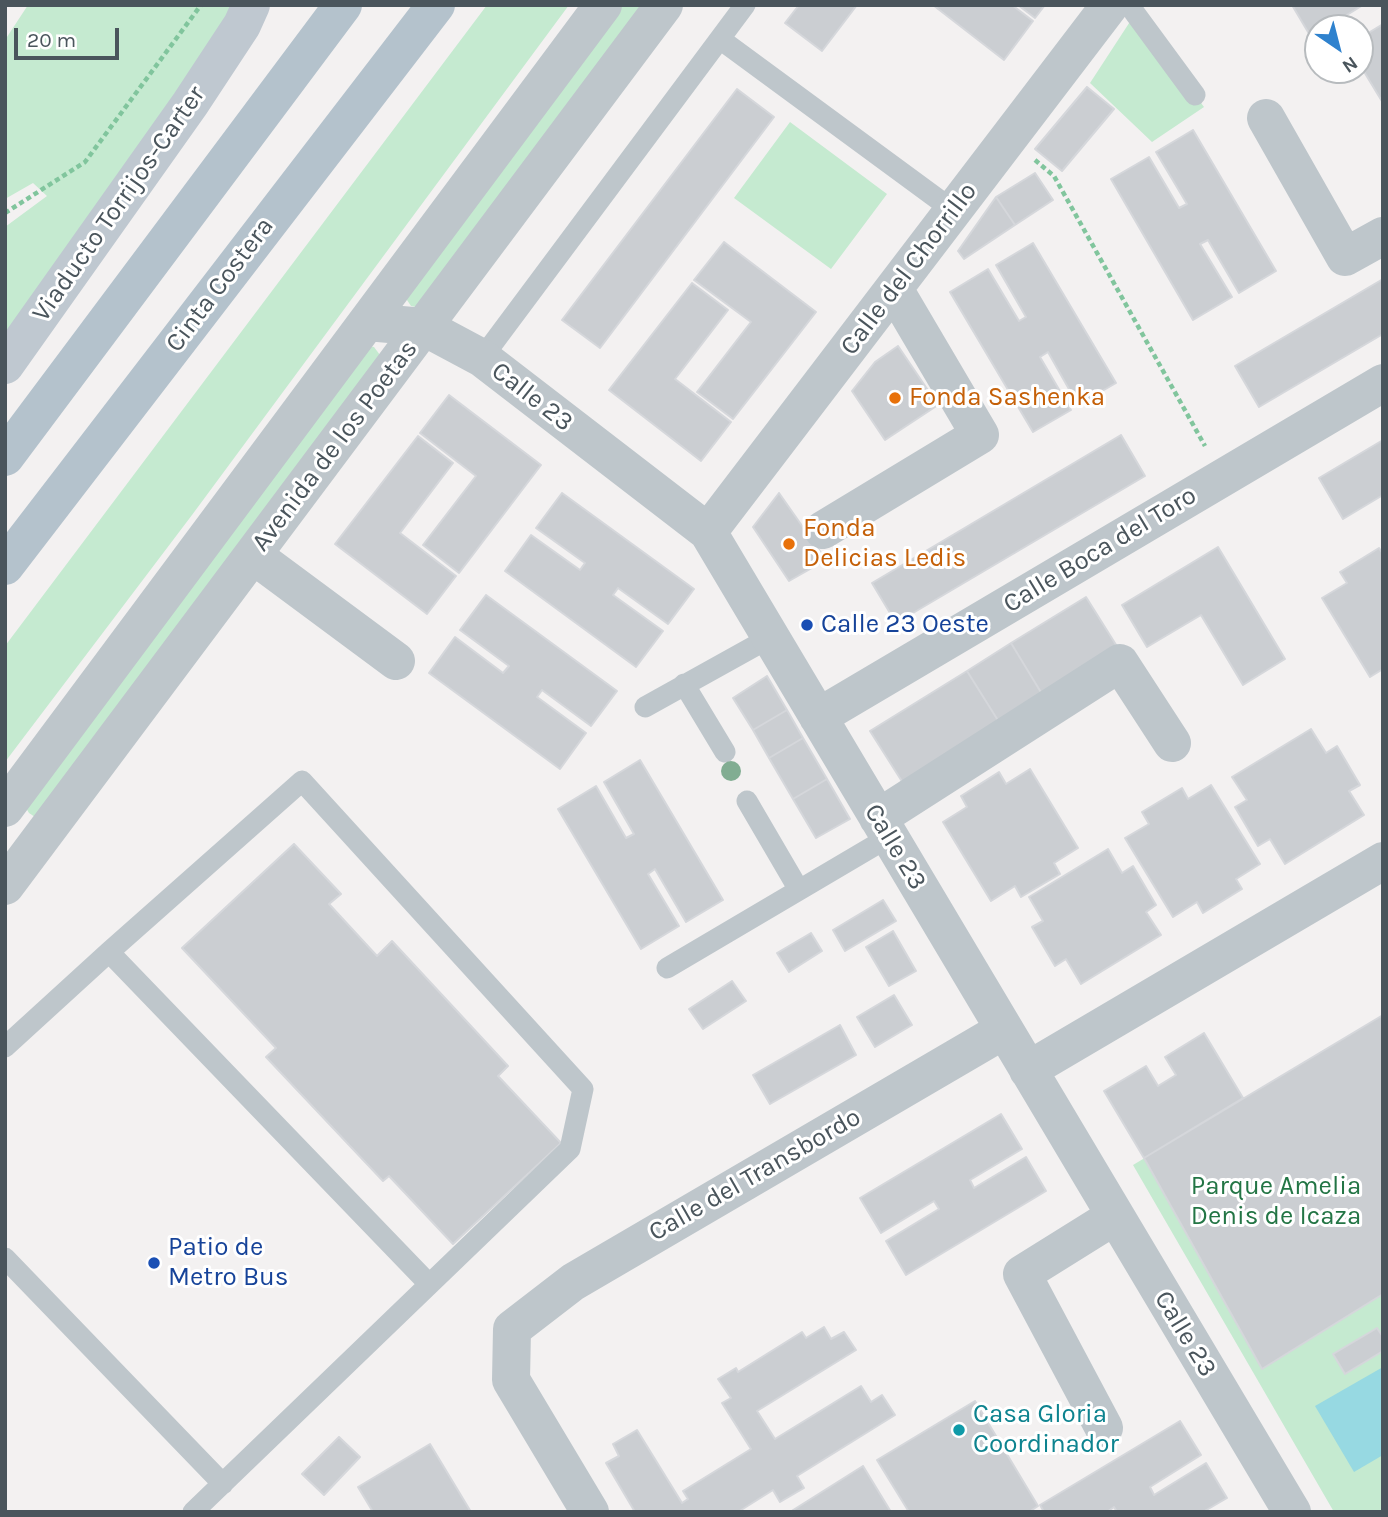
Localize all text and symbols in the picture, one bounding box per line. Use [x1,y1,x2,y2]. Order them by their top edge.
scale bar [18,14,122,58]
north arrow [1304,14,1374,84]
text: 20 m [27,28,76,52]
text: N [1338,52,1362,77]
street label: Viaducto Torrijos-Carter [26,80,212,328]
street label: Calle del Chorrillo [834,177,984,361]
street label: Cinta Costera [159,212,281,358]
street label: Avenida de los Poetas [245,334,425,558]
street label: Calle 23 [485,356,579,438]
place label: Fonda Sashenka [909,382,1105,414]
marker: Fonda Sashenka [887,390,903,406]
street label: Calle Boca del Toro [998,480,1202,620]
place label: Fonda Delicias Ledis [803,513,966,574]
marker: Fonda Delicias Ledis [781,536,797,552]
place label: Calle 23 Oeste [821,609,989,641]
marker: Calle 23 Oeste [799,617,815,633]
street label: Calle 23 [857,798,933,896]
street label: Calle del Transbordo [644,1102,866,1248]
park label: Parque Amelia Denis de Icaza [1191,1171,1361,1232]
place label: Patio de Metro Bus [168,1232,288,1294]
marker: Patio de Metro Bus [146,1255,162,1271]
street label: Calle 23 [1147,1285,1223,1383]
place label: Casa Gloria Coordinador [973,1399,1119,1460]
marker: Casa Gloria Coordinador [951,1422,967,1438]

